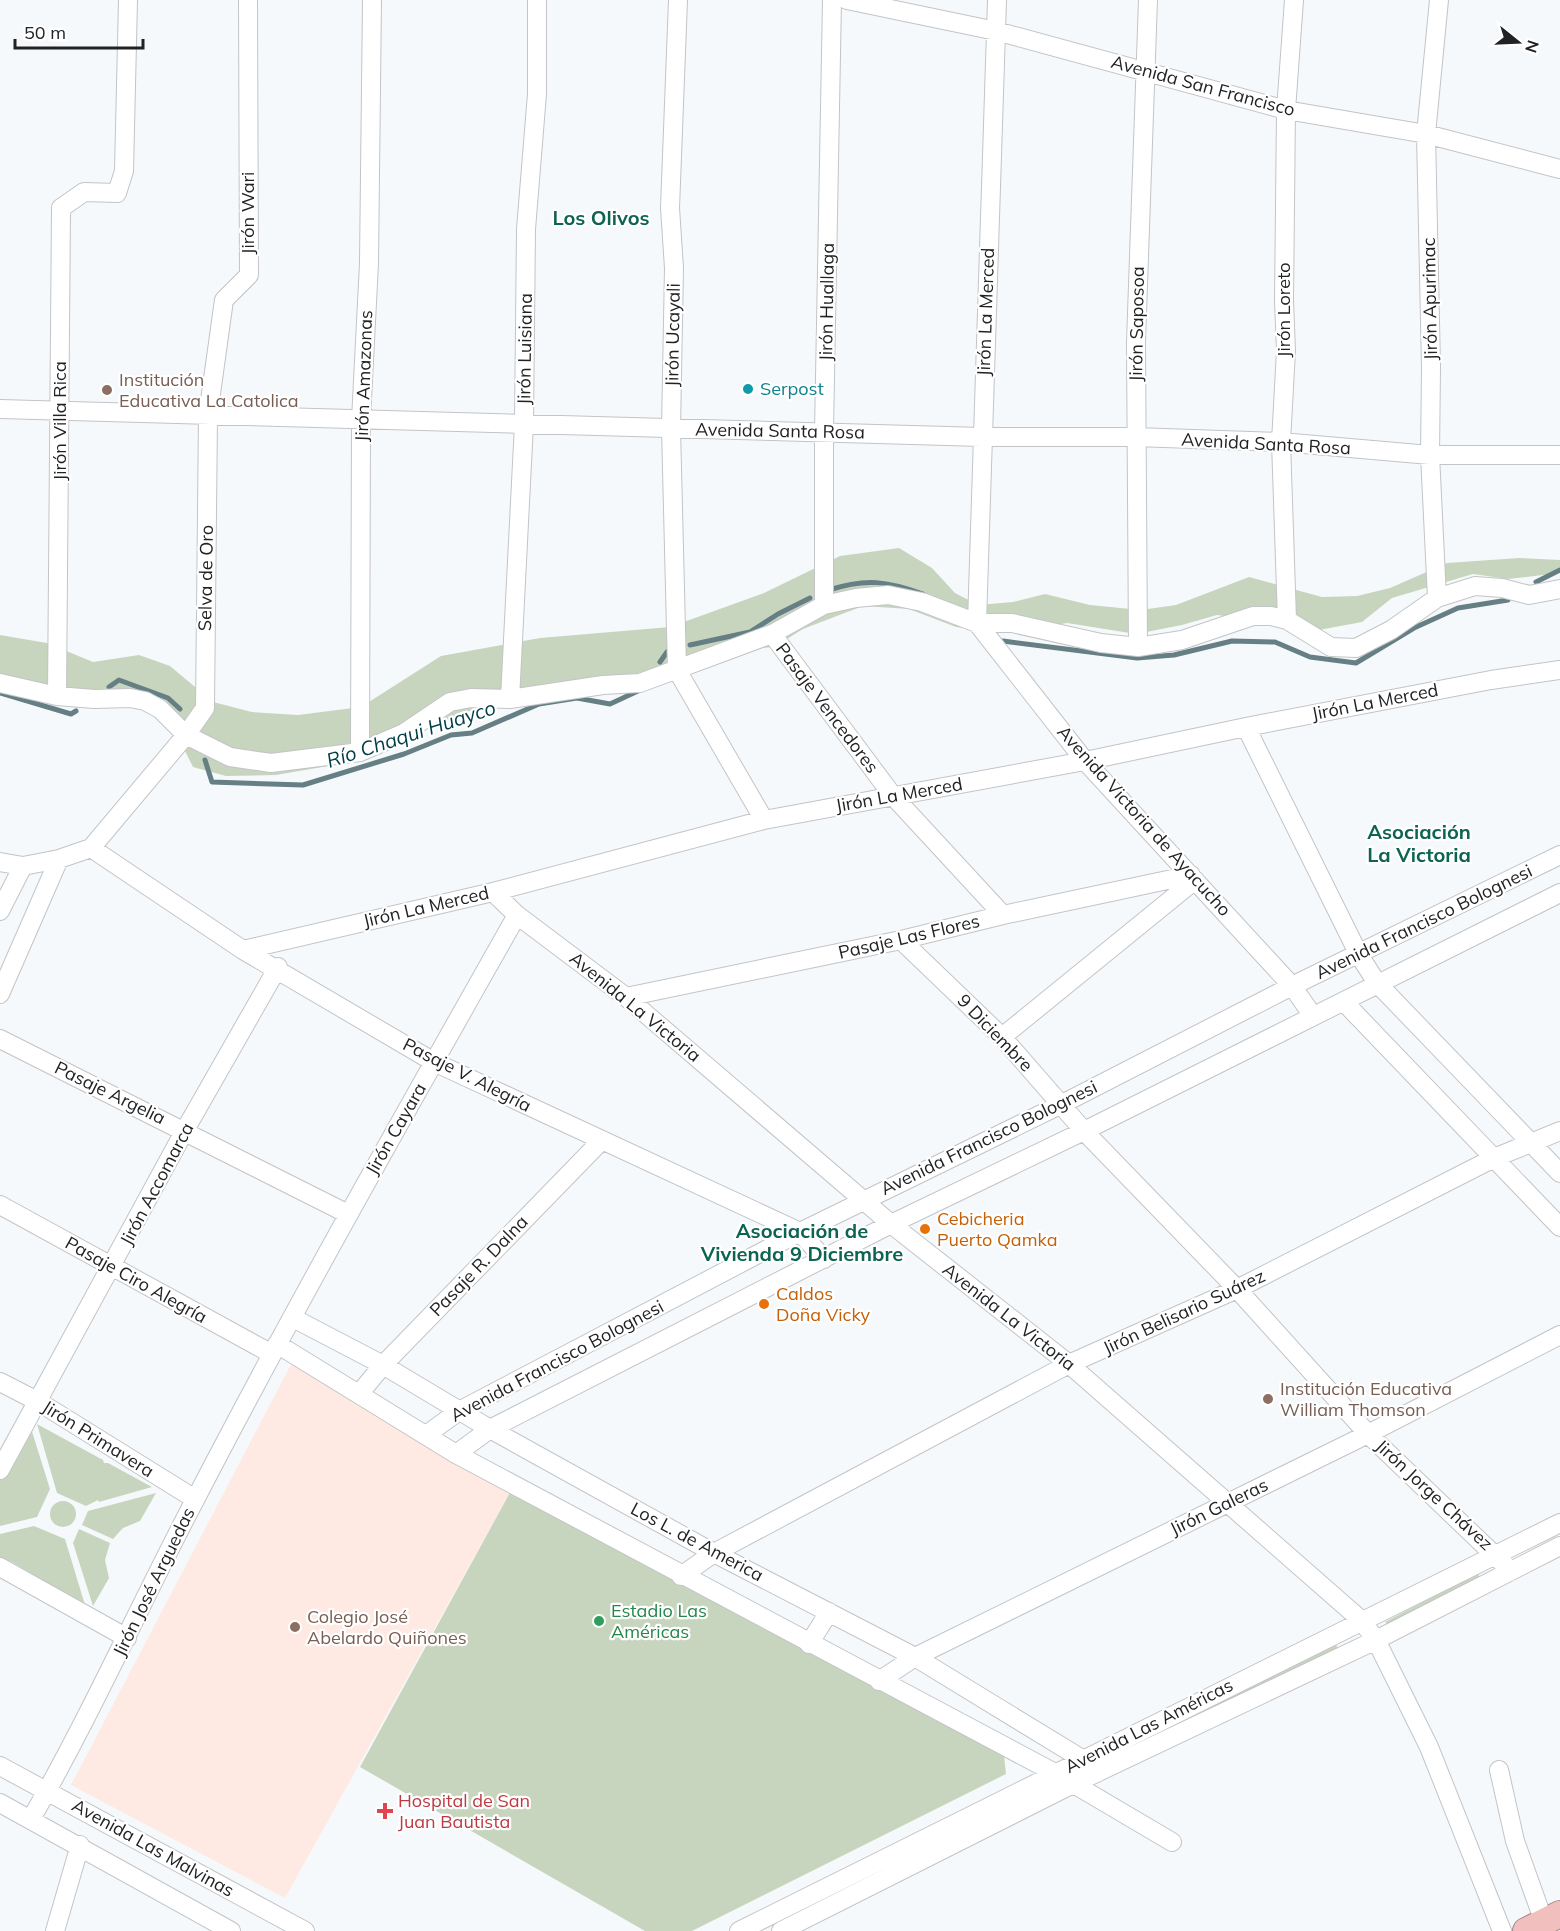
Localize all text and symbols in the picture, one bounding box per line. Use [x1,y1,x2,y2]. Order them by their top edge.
scale bar [15,12,142,50]
north arrow [1488,12,1548,72]
text: 50 m [24,21,66,44]
text: N [1521,38,1544,55]
street label: Avenida San Francisco [1109,50,1297,121]
street label: Jirón Wari [236,172,259,254]
district label: Los Olivos [552,205,650,230]
street label: Jirón Apurimac [1417,237,1442,361]
street label: Jirón Huallaga [814,243,839,361]
street label: Jirón La Merced [972,247,999,377]
street label: Jirón Loreto [1272,263,1295,357]
street label: Jirón Saposoa [1124,266,1149,382]
street label: Jirón Ucayali [660,283,685,387]
street label: Jirón Luisiana [512,293,537,405]
street label: Jirón Amazonas [350,310,377,442]
street label: Jirón Villa Rica [48,361,71,481]
place label: Institución Educativa La Catolica [119,368,299,412]
place label: Serpost [760,377,824,400]
marker: Serpost [741,382,755,396]
marker: Institución Educativa La Catolica [100,383,114,397]
street label: Avenida Santa Rosa [695,418,865,443]
street label: Avenida Santa Rosa [1181,428,1351,459]
street label: Selva de Oro [193,525,218,631]
street label: Pasaje Vencedores [771,638,884,777]
street label: Jirón La Merced [1310,678,1440,725]
water label: Río Chaqui Huayco [323,694,499,773]
street label: Avenida Victoria de Ayacucho [1053,720,1236,921]
street label: Jirón La Merced [834,772,964,817]
district label: Asociación La Victoria [1367,819,1471,867]
street label: Avenida Francisco Bolognesi [1312,859,1536,984]
street label: Jirón La Merced [361,881,491,932]
street label: Pasaje Las Flores [836,909,982,964]
street label: Avenida La Victoria [565,947,706,1067]
street label: 9 Diciembre [953,989,1038,1076]
street label: Pasaje V. Alegría [399,1032,535,1117]
street label: Pasaje Argelia [51,1056,169,1129]
street label: Avenida Francisco Bolognesi [877,1075,1101,1200]
street label: Jirón Cayara [360,1079,431,1179]
street label: Jirón Accomarca [115,1118,199,1249]
place label: Cebicheria Puerto Qamka [937,1207,1057,1251]
street label: Pasaje R. Dalna [425,1210,533,1321]
district label: Asociación de Vivienda 9 Diciembre [700,1218,903,1266]
marker: Cebicheria Puerto Qamka [918,1222,932,1236]
street label: Pasaje Ciro Alegría [61,1231,211,1328]
street label: Avenida La Victoria [938,1258,1080,1376]
street label: Jirón Belisario Suárez [1099,1264,1268,1359]
place label: Caldos Doña Vicky [776,1282,871,1326]
street label: Avenida Francisco Bolognesi [446,1295,667,1427]
marker: Caldos Doña Vicky [757,1297,771,1311]
place label: Institución Educativa William Thomson [1280,1377,1452,1421]
marker: Institución Educativa William Thomson [1261,1392,1275,1406]
street label: Jirón Primavera [38,1395,158,1482]
street label: Jirón Jorge Chávez [1371,1434,1498,1555]
street label: Jirón Galeras [1166,1473,1272,1540]
street label: Los L. de America [627,1497,768,1586]
street label: Jirón José Arguedas [107,1503,200,1660]
place label: Estadio Las Américas [611,1599,707,1643]
place label: Colegio José Abelardo Quiñones [307,1605,467,1649]
marker: Estadio Las Américas [592,1614,606,1628]
marker: Colegio José Abelardo Quiñones [288,1620,302,1634]
street label: Avenida Las Américas [1061,1673,1237,1778]
place label: Hospital de San Juan Bautista [398,1789,530,1833]
street label: Avenida Las Malvinas [68,1793,238,1902]
marker: Hospital de San Juan Bautista [376,1802,394,1820]

